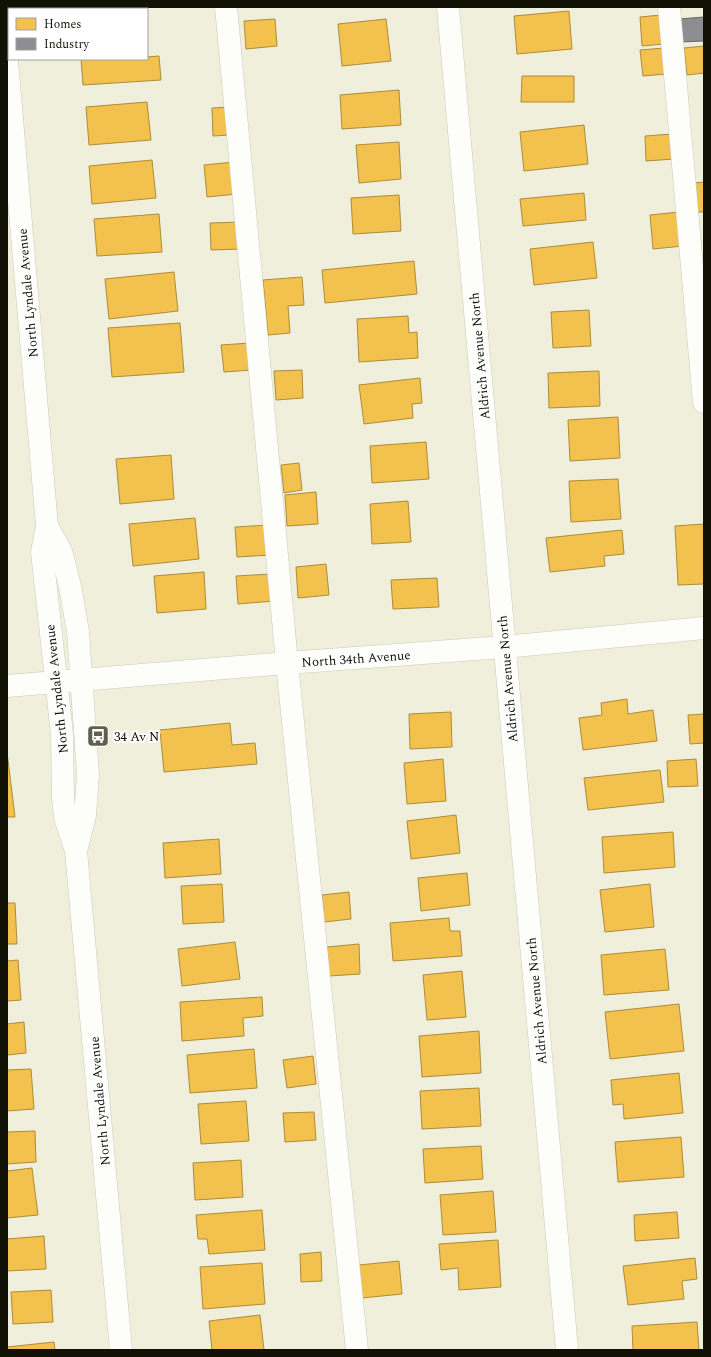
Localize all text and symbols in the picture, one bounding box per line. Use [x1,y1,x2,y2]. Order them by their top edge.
legend [8,8,148,60]
text: Homes [44,15,82,34]
text: Industry [44,35,90,54]
street label: North Lyndale Avenue [12,227,44,358]
street label: Aldrich Avenue North [464,291,496,420]
street label: Aldrich Avenue North [492,614,524,743]
street label: North Lyndale Avenue [40,623,74,754]
street label: North 34th Avenue [301,645,411,673]
bus stop icon: 34 Av N [85,723,111,749]
place label: 34 Av N [114,727,159,747]
street label: Aldrich Avenue North [521,936,553,1065]
street label: North Lyndale Avenue [84,1035,116,1166]

